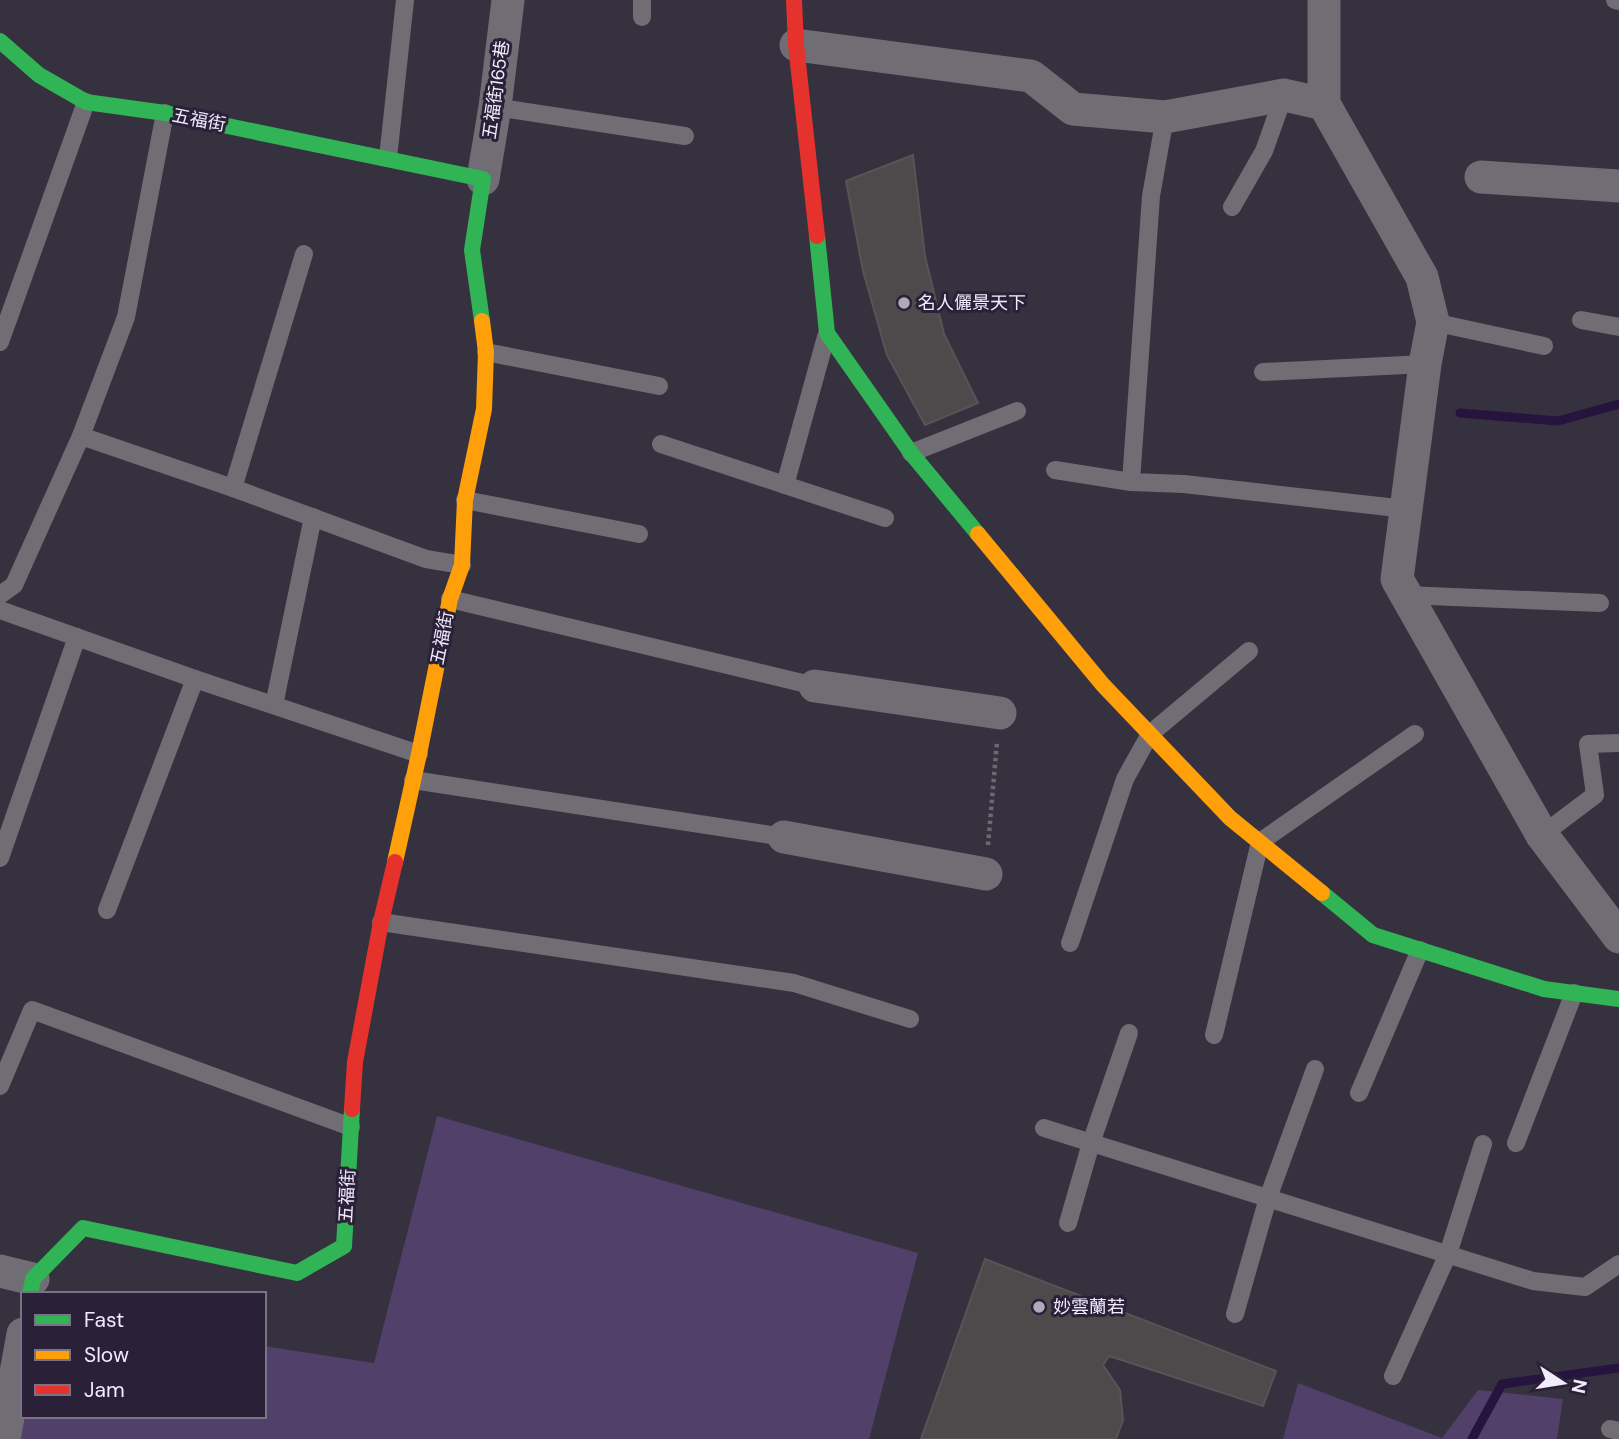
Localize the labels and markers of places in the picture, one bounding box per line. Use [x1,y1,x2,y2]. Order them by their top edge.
place label: 名人儷景天下 [918,291,1026,315]
marker: 名人儷景天下 [896,295,912,311]
place label: 妙雲蘭若 [1053,1295,1125,1319]
marker: 妙雲蘭若 [1031,1299,1047,1315]

